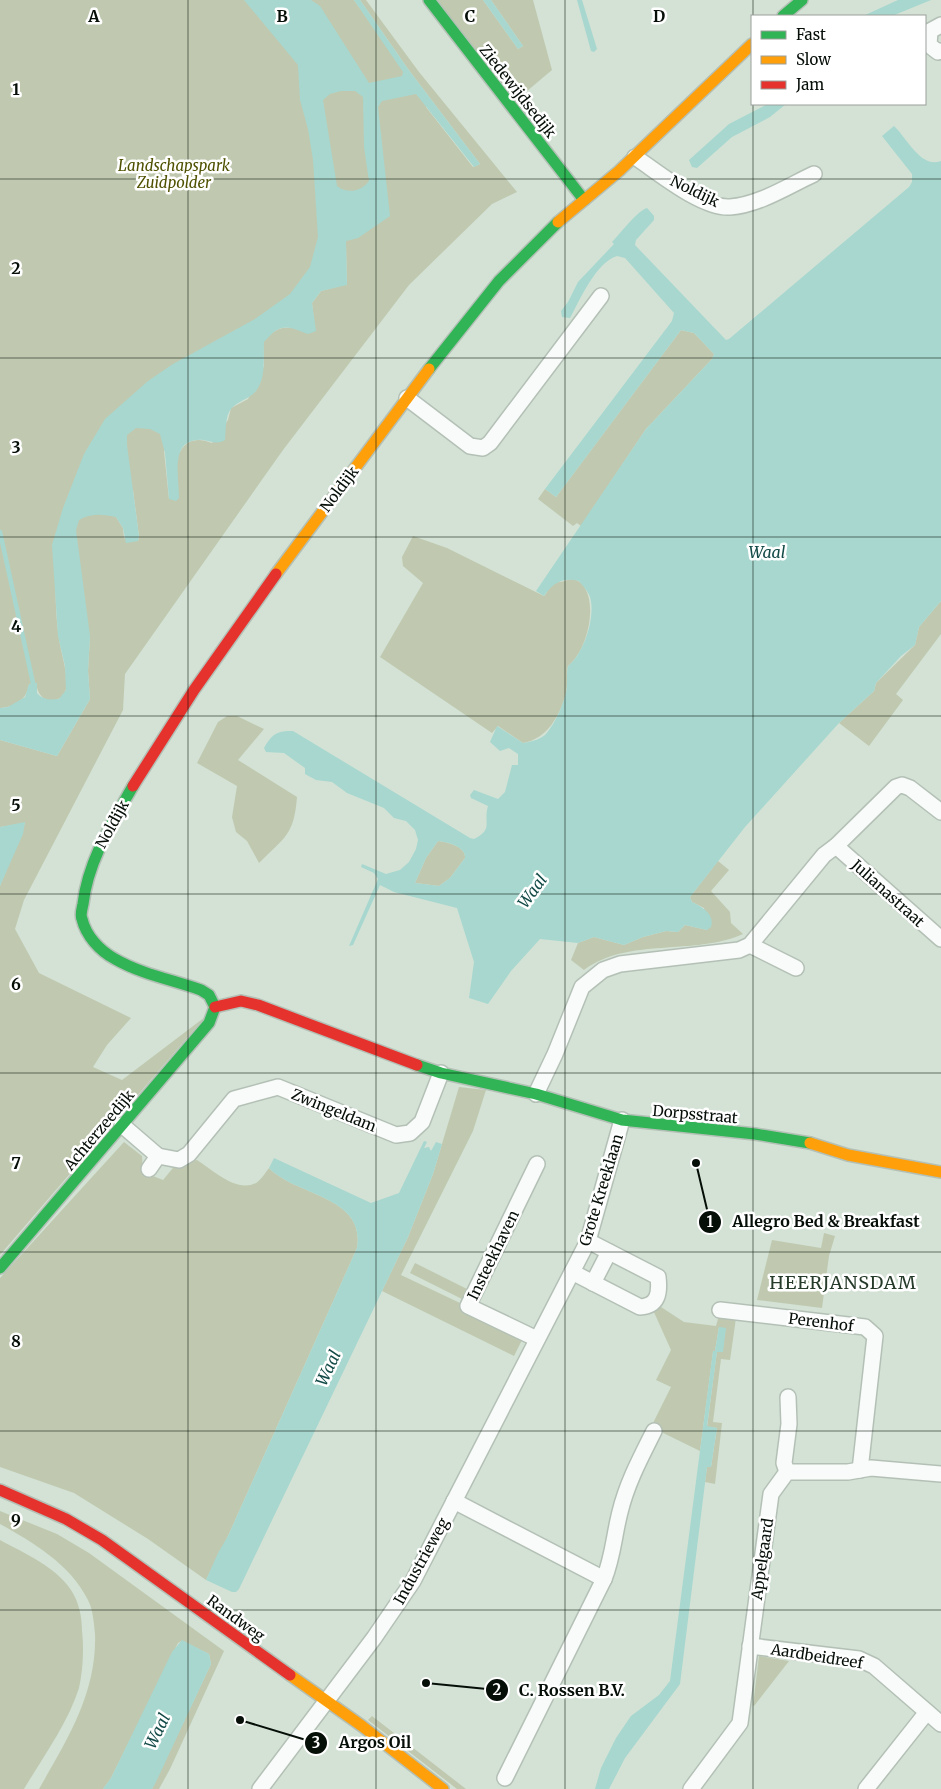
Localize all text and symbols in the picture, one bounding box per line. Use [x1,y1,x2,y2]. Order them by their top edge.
text: A [87,6,100,26]
text: B [276,6,288,26]
text: C [465,6,475,26]
text: D [653,6,665,26]
legend [751,15,926,105]
text: Fast [796,25,826,44]
street label: Ziedewijdsedijk [476,40,561,142]
text: Slow [796,50,831,69]
text: Jam [795,75,824,94]
text: 1 [12,79,20,99]
park label: Landschapspark Zuidpolder [118,156,231,192]
street label: Noldijk [667,171,723,211]
text: 2 [11,258,21,278]
text: 3 [11,437,21,457]
street label: Noldijk [316,462,363,516]
water label: Waal [748,542,786,562]
text: 4 [11,616,21,636]
text: 5 [11,795,21,815]
street label: Noldijk [91,796,133,851]
street label: Julianastraat [847,855,929,931]
water label: Waal [513,870,551,912]
text: 6 [11,974,21,994]
street label: Zwingeldam [289,1084,379,1136]
street label: Achterzeedijk [59,1085,139,1175]
street label: Dorpsstraat [652,1101,739,1127]
street label: Grote Kreeklaan [575,1132,627,1248]
text: 7 [11,1153,21,1173]
callout: Allegro Bed & Breakfast [697,1206,930,1237]
street label: Insteekhaven [463,1207,523,1303]
text: Allegro Bed & Breakfast [731,1211,920,1231]
text: 1 [707,1212,714,1231]
district label: HEERJANSDAM [769,1271,917,1294]
street label: Perenhof [787,1309,856,1336]
text: 8 [11,1331,21,1351]
water label: Waal [311,1347,345,1389]
text: 9 [11,1510,21,1530]
street label: Industrieweg [389,1514,453,1608]
street label: Appelgaard [747,1517,777,1602]
street label: Randweg [203,1591,269,1645]
street label: Aardbeidreef [769,1639,866,1673]
callout: C. Rossen B.V. [484,1675,635,1706]
text: 2 [493,1680,502,1699]
text: C. Rossen B.V. [519,1680,625,1700]
water label: Waal [140,1710,174,1752]
callout: Argos Oil [304,1727,421,1758]
text: Argos Oil [338,1732,411,1752]
text: 3 [312,1733,320,1752]

